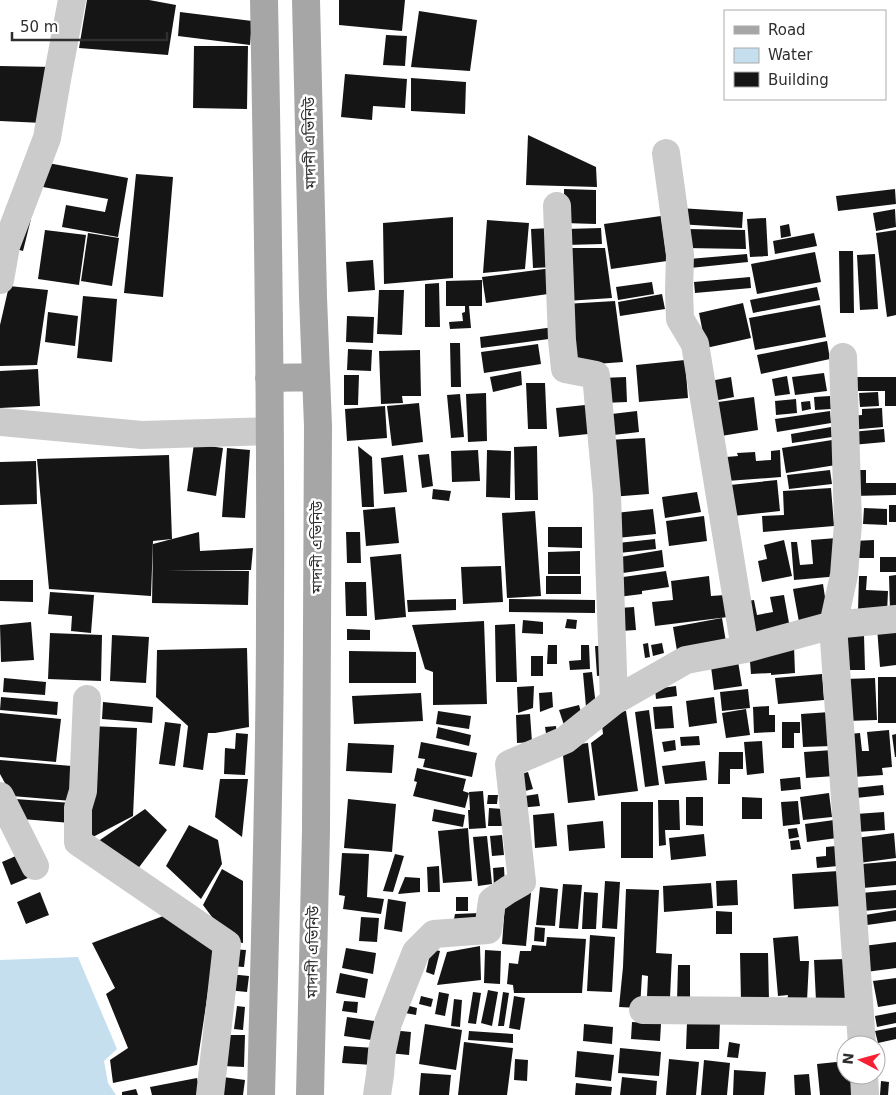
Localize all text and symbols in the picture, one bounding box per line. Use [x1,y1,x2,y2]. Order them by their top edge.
scale bar [12,10,168,42]
legend [724,10,886,100]
text: 50 m [20,18,58,36]
text: Road [768,21,806,39]
text: Water [768,46,813,64]
text: Building [768,71,829,89]
street label: মাদানী এভিনিউ [300,96,320,190]
street label: মাদানী এভিনিউ [308,500,326,594]
street label: মাদানী এভিনিউ [303,905,323,999]
north arrow [836,1035,886,1085]
text: N [840,1052,857,1065]

